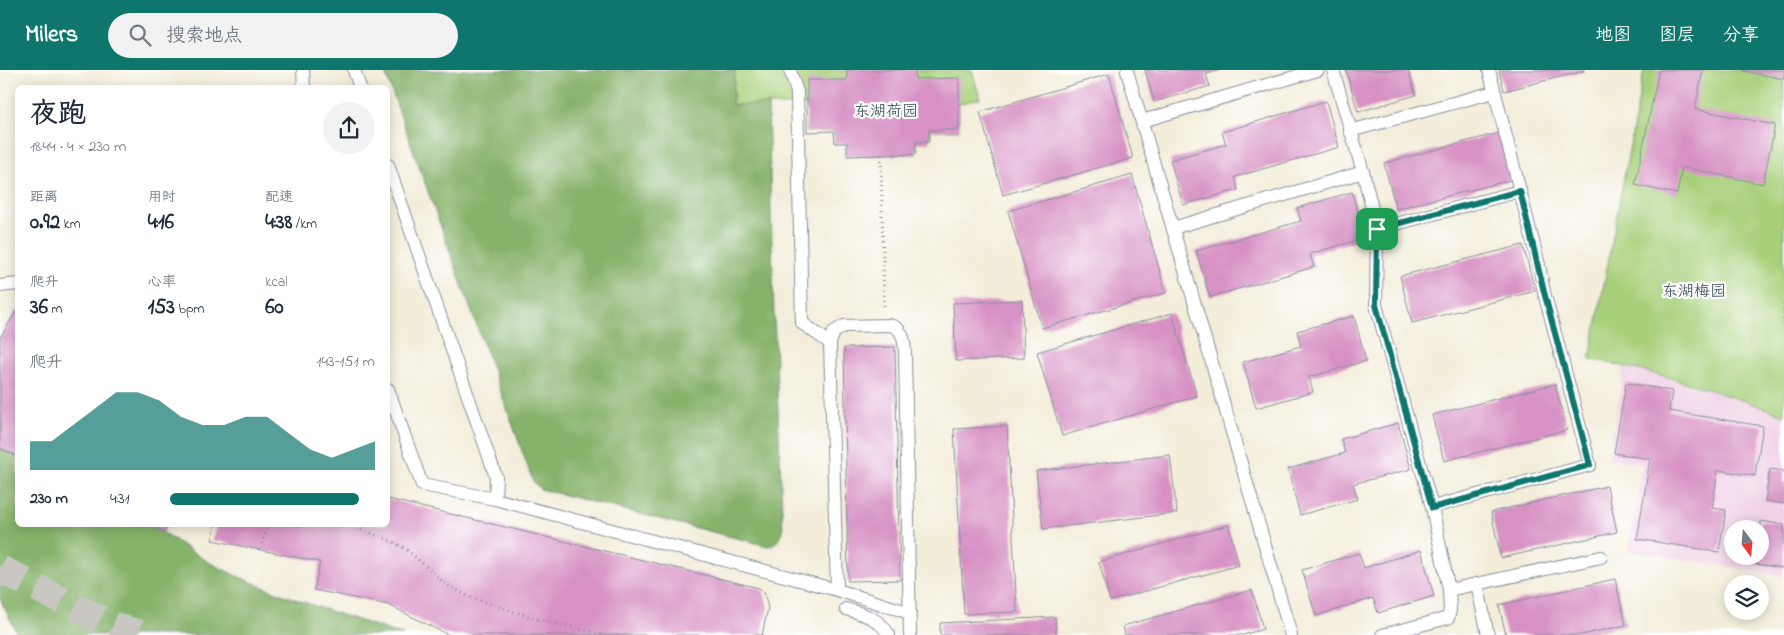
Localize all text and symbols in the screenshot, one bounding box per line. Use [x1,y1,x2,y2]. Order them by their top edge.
search box [108,13,458,58]
text: Milers [25,18,78,53]
icon: search [126,21,154,49]
text: 搜索地点 [166,23,242,50]
text: 地图 [1595,23,1631,49]
text: 图层 [1659,23,1695,49]
text: 分享 [1723,23,1759,49]
text: 夜跑 [30,95,86,136]
park label: 东湖荷园 [854,100,918,124]
button: share [323,102,375,154]
text: 18:44 · 4 × 230 m [30,135,126,159]
text: 距离 [30,187,58,208]
text: 用时 [148,187,176,208]
text: 配速 [265,187,293,208]
text: 0.92 [30,208,60,238]
text: 4:16 [148,208,174,238]
text: 4:38 [265,208,292,238]
pin [1356,208,1398,250]
text: km [60,214,81,235]
text: /km [292,214,317,235]
icon: arrive [1363,215,1391,243]
text: 爬升 [30,272,58,293]
text: 心率 [148,272,176,293]
text: kcal [265,272,288,293]
park label: 东湖梅园 [1662,280,1726,304]
text: 36 [30,293,48,323]
text: 153 [148,293,175,323]
text: 60 [265,293,284,323]
text: m [48,299,62,320]
text: bpm [175,299,204,320]
text: 143–151 m [316,350,375,374]
text: 爬升 [30,351,62,375]
text: 230 m [30,487,68,511]
text: 4:31 [110,487,130,511]
north arrow [1724,520,1769,565]
map controls [1724,520,1769,620]
button: layers [1724,575,1769,620]

